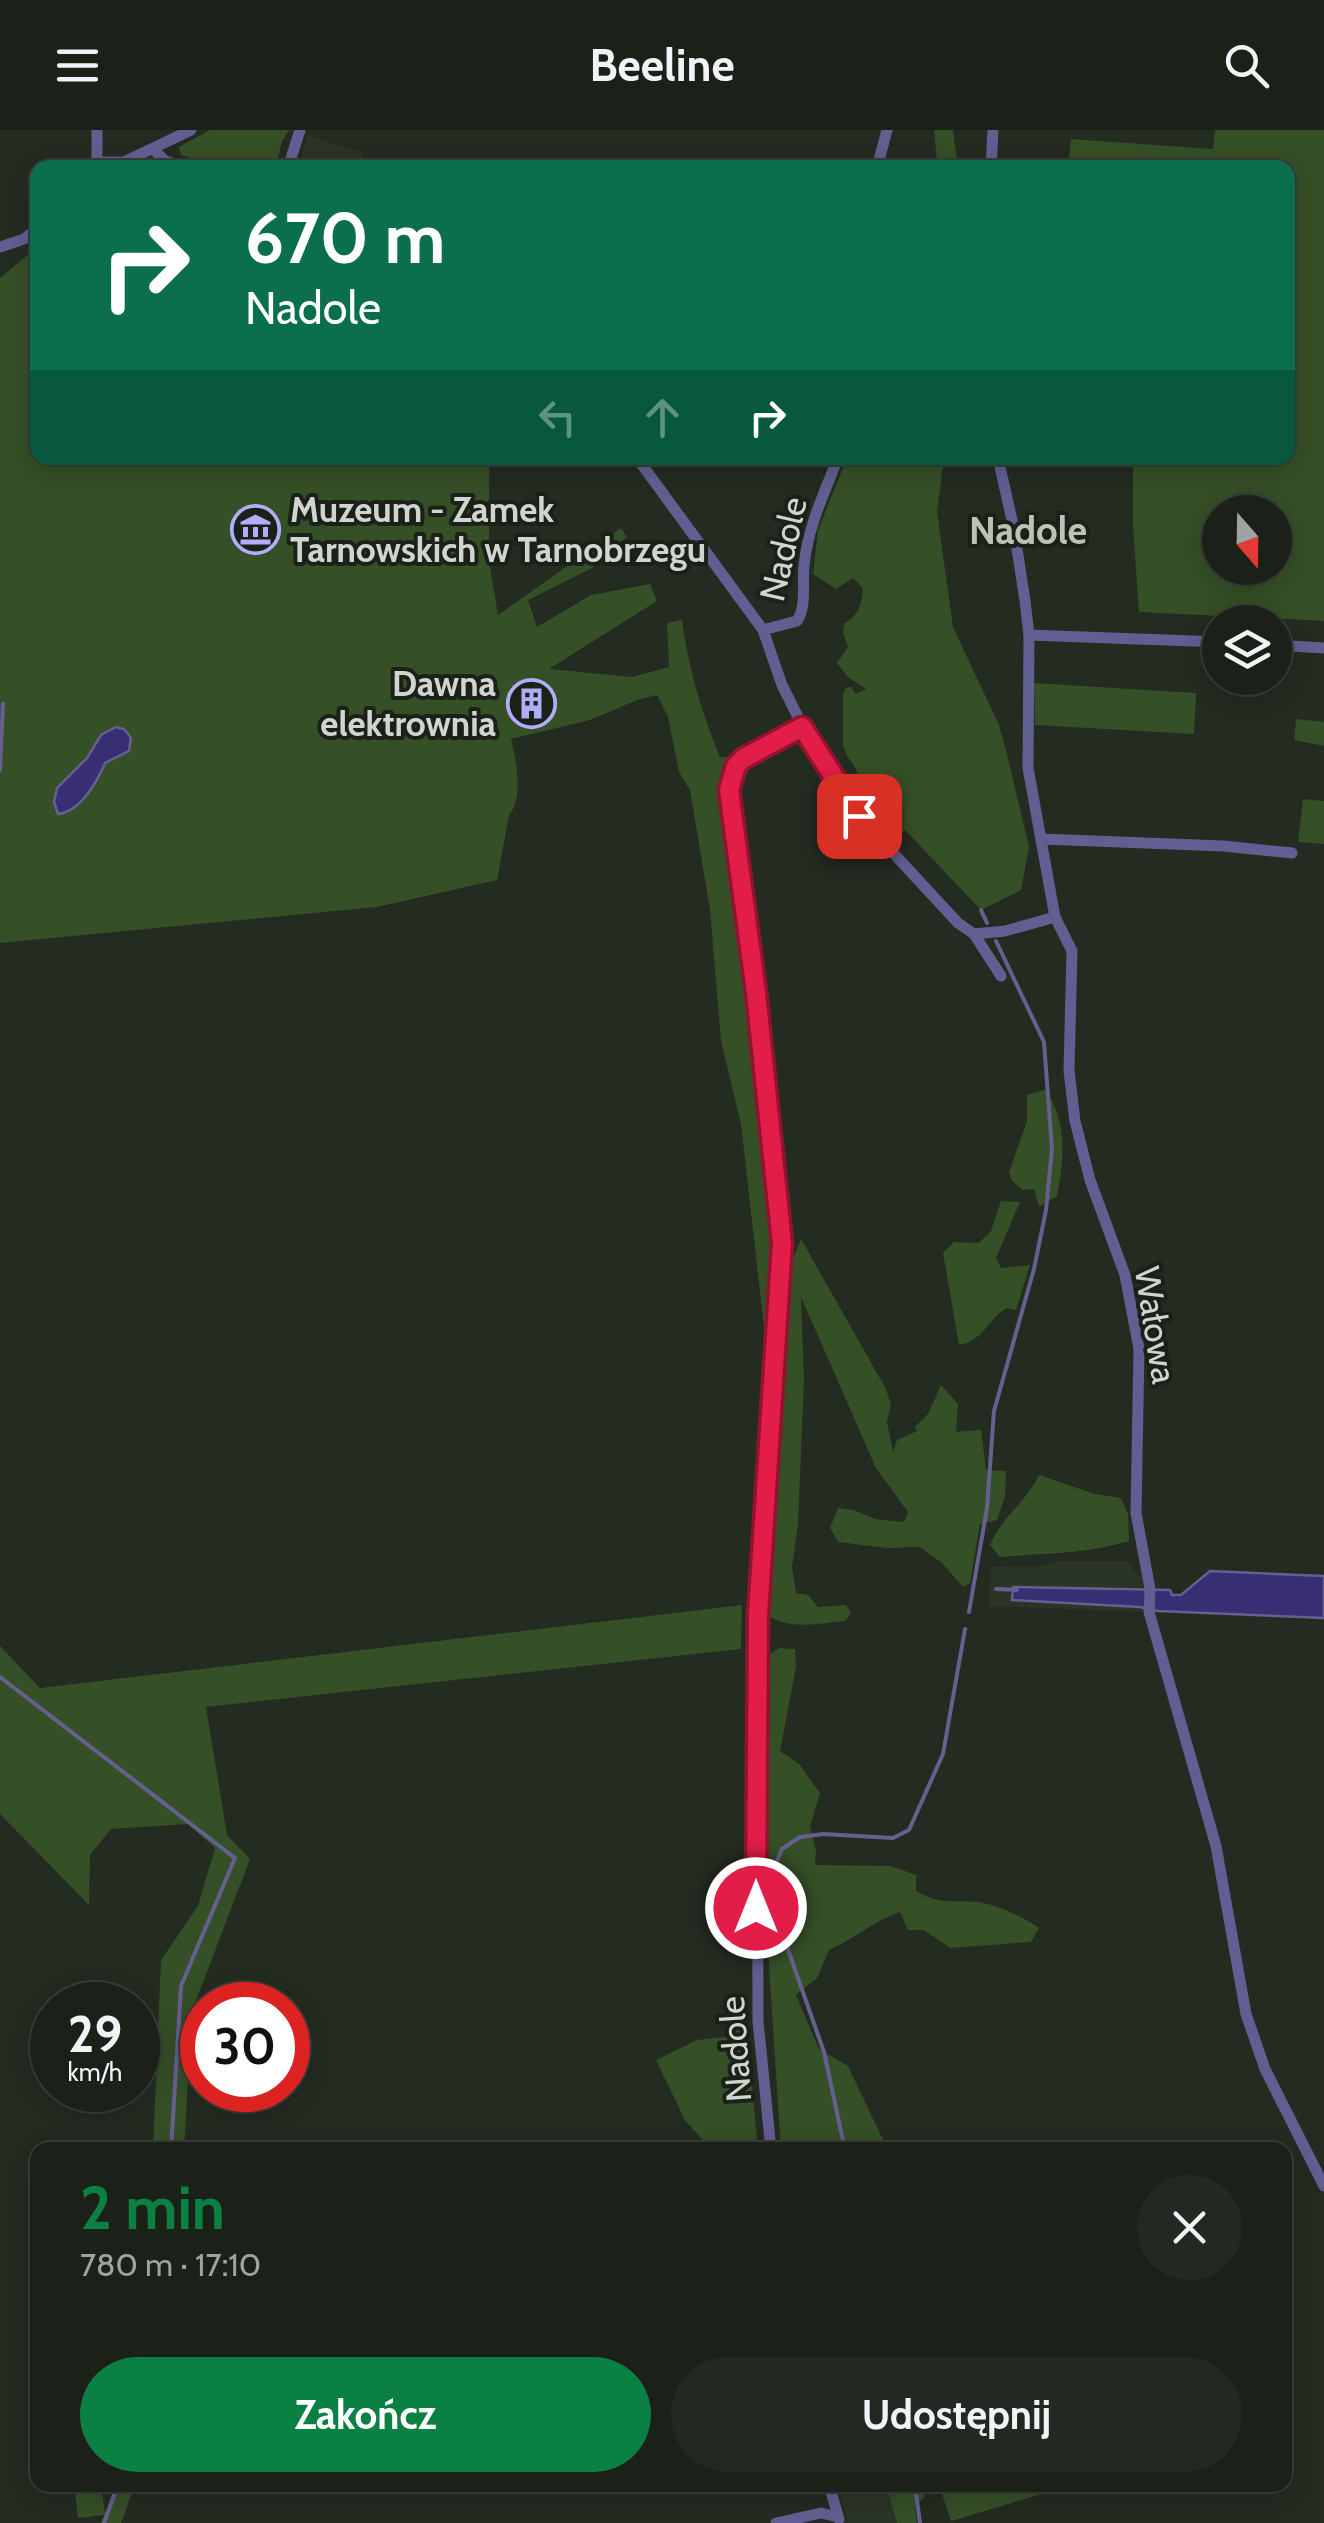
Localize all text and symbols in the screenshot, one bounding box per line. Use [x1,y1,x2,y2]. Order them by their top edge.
icon: menu [50,38,105,93]
text: Beeline [589,38,735,92]
icon: search [1219,38,1274,93]
text: 670 m [245,195,445,281]
icon: right [80,200,210,330]
text: Nadole [245,281,381,335]
icon: left [530,390,585,445]
icon: ahead [635,390,690,445]
icon: right [740,390,795,445]
place label: Muzeum - Zamek Tarnowskich w Tarnobrzegu [290,488,706,571]
street label: Nadole [750,493,816,605]
north arrow [1202,495,1292,585]
map controls [1202,495,1292,695]
museum icon: Muzeum - Zamek Tarnowskich w Tarnobrzegu [229,503,281,555]
district label: Nadole [969,507,1087,554]
button: layers [1202,605,1292,695]
place label: Dawna elektrownia [320,662,497,745]
building icon: Dawna elektrownia [505,677,557,729]
pin [817,774,902,859]
icon: arrive [832,789,887,844]
street label: Wałowa [1126,1263,1186,1387]
position arrow [704,1856,808,1960]
speed limit sign: 30 [180,1982,310,2112]
street label: Nadole [710,1995,760,2103]
text: 29 [68,2004,122,2065]
text: km/h [68,2057,122,2087]
text: 2 min [80,2171,225,2244]
button: close [1137,2175,1242,2280]
text: 780 m · 17:10 [80,2245,261,2284]
button: Zakończ [80,2357,651,2472]
button: Udostępnij [671,2357,1242,2472]

